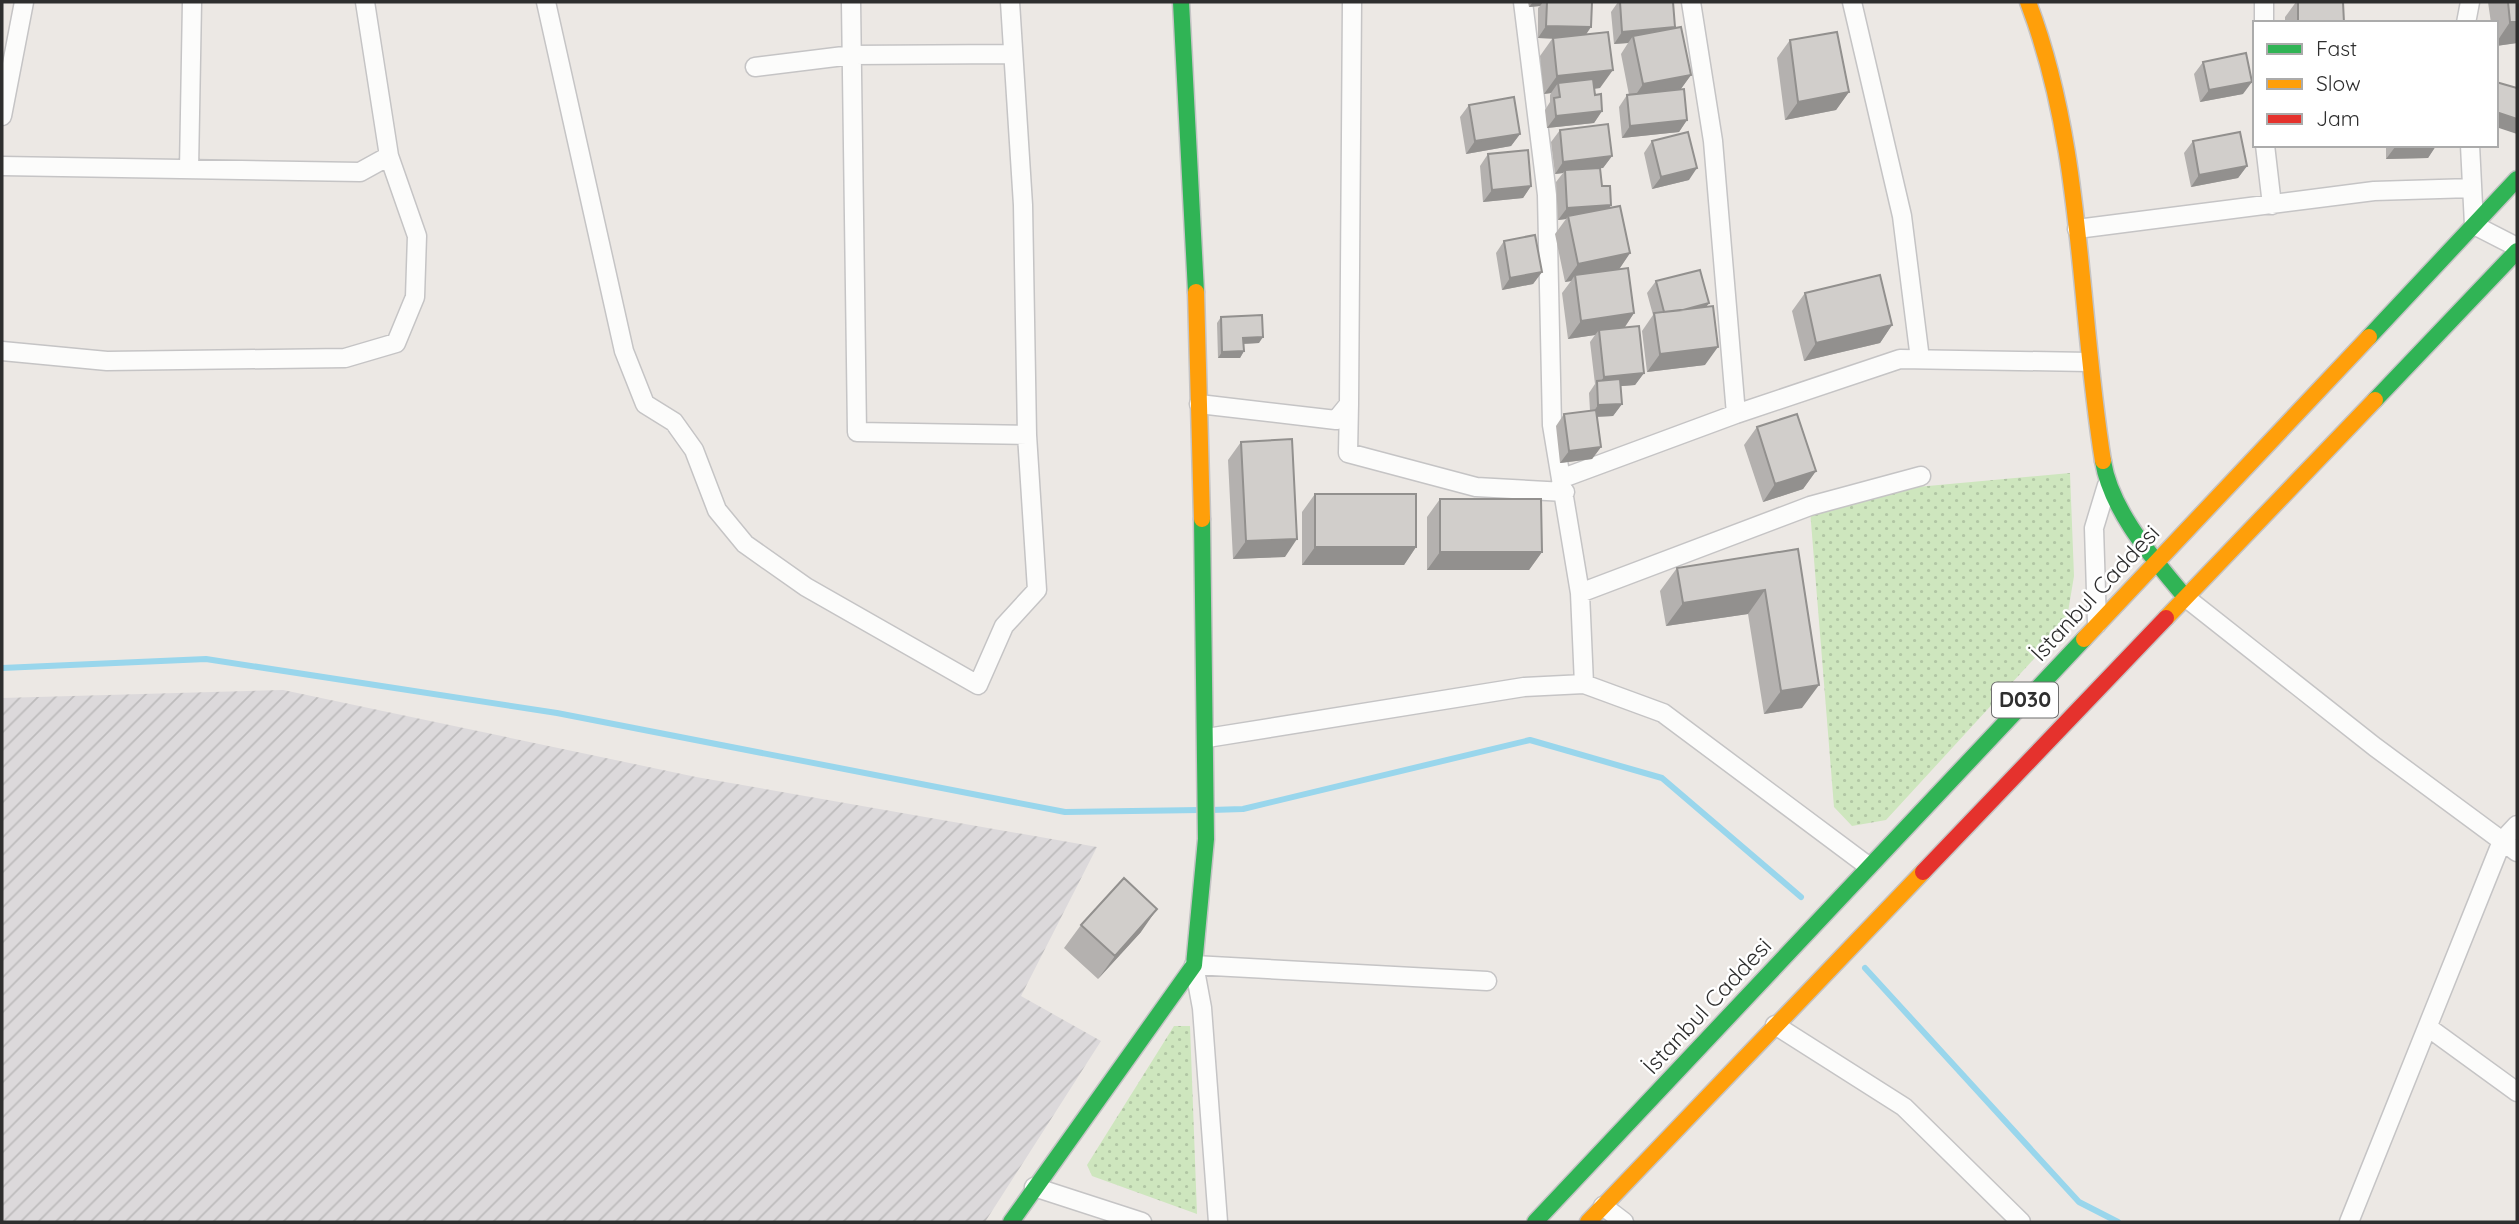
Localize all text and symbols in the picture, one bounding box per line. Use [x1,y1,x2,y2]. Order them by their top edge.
legend [2253,21,2498,147]
text: Fast [2316,35,2357,61]
text: Slow [2316,70,2361,96]
text: Jam [2316,105,2360,131]
street label: İstanbul Caddesi [2024,519,2165,667]
road number: D030 [1992,682,2058,718]
street label: İstanbul Caddesi [1636,932,1777,1080]

